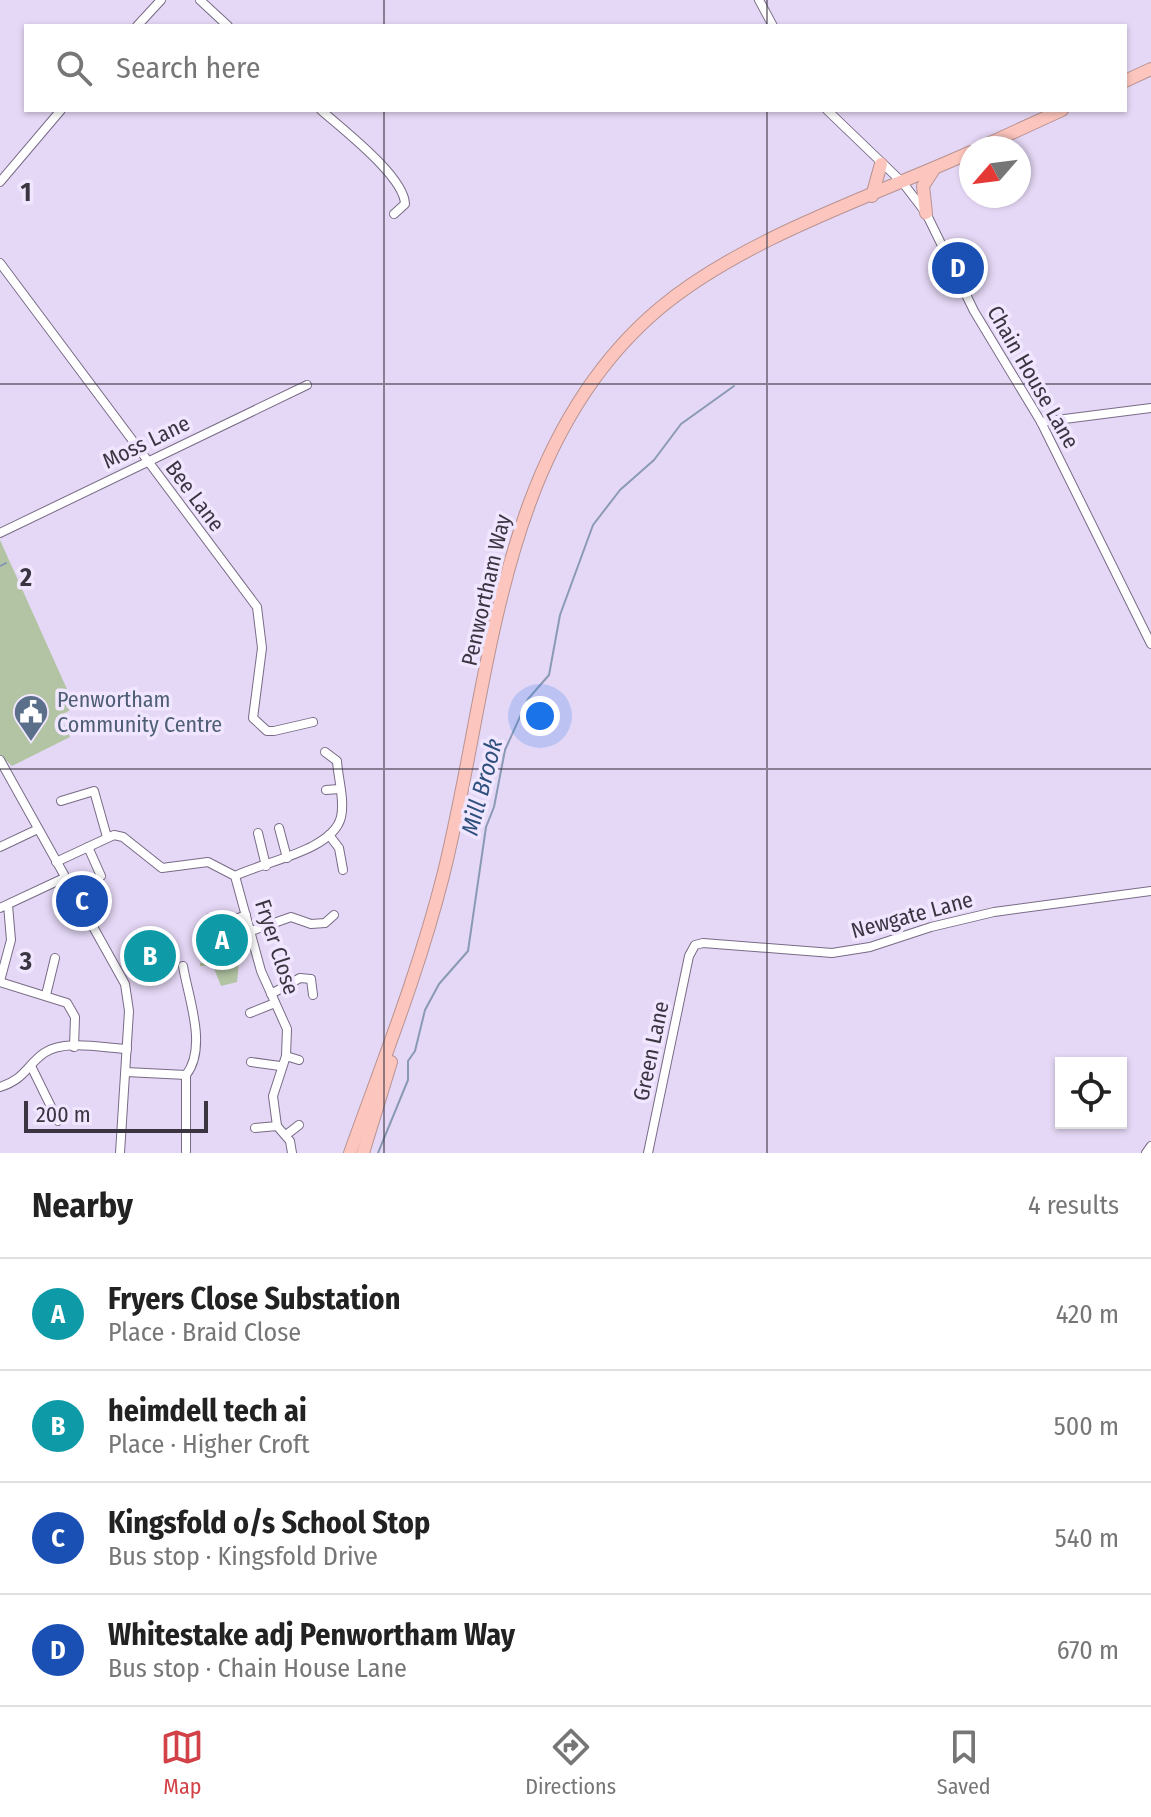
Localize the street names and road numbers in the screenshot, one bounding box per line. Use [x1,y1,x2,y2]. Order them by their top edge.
street label: Chain House Lane [981,301,1085,453]
street label: Moss Lane [98,409,194,475]
street label: Bee Lane [160,455,230,537]
street label: Penwortham Way [455,511,517,668]
street label: Newgate Lane [848,886,976,944]
street label: Fryer Close [249,896,305,998]
street label: Green Lane [627,999,675,1103]

